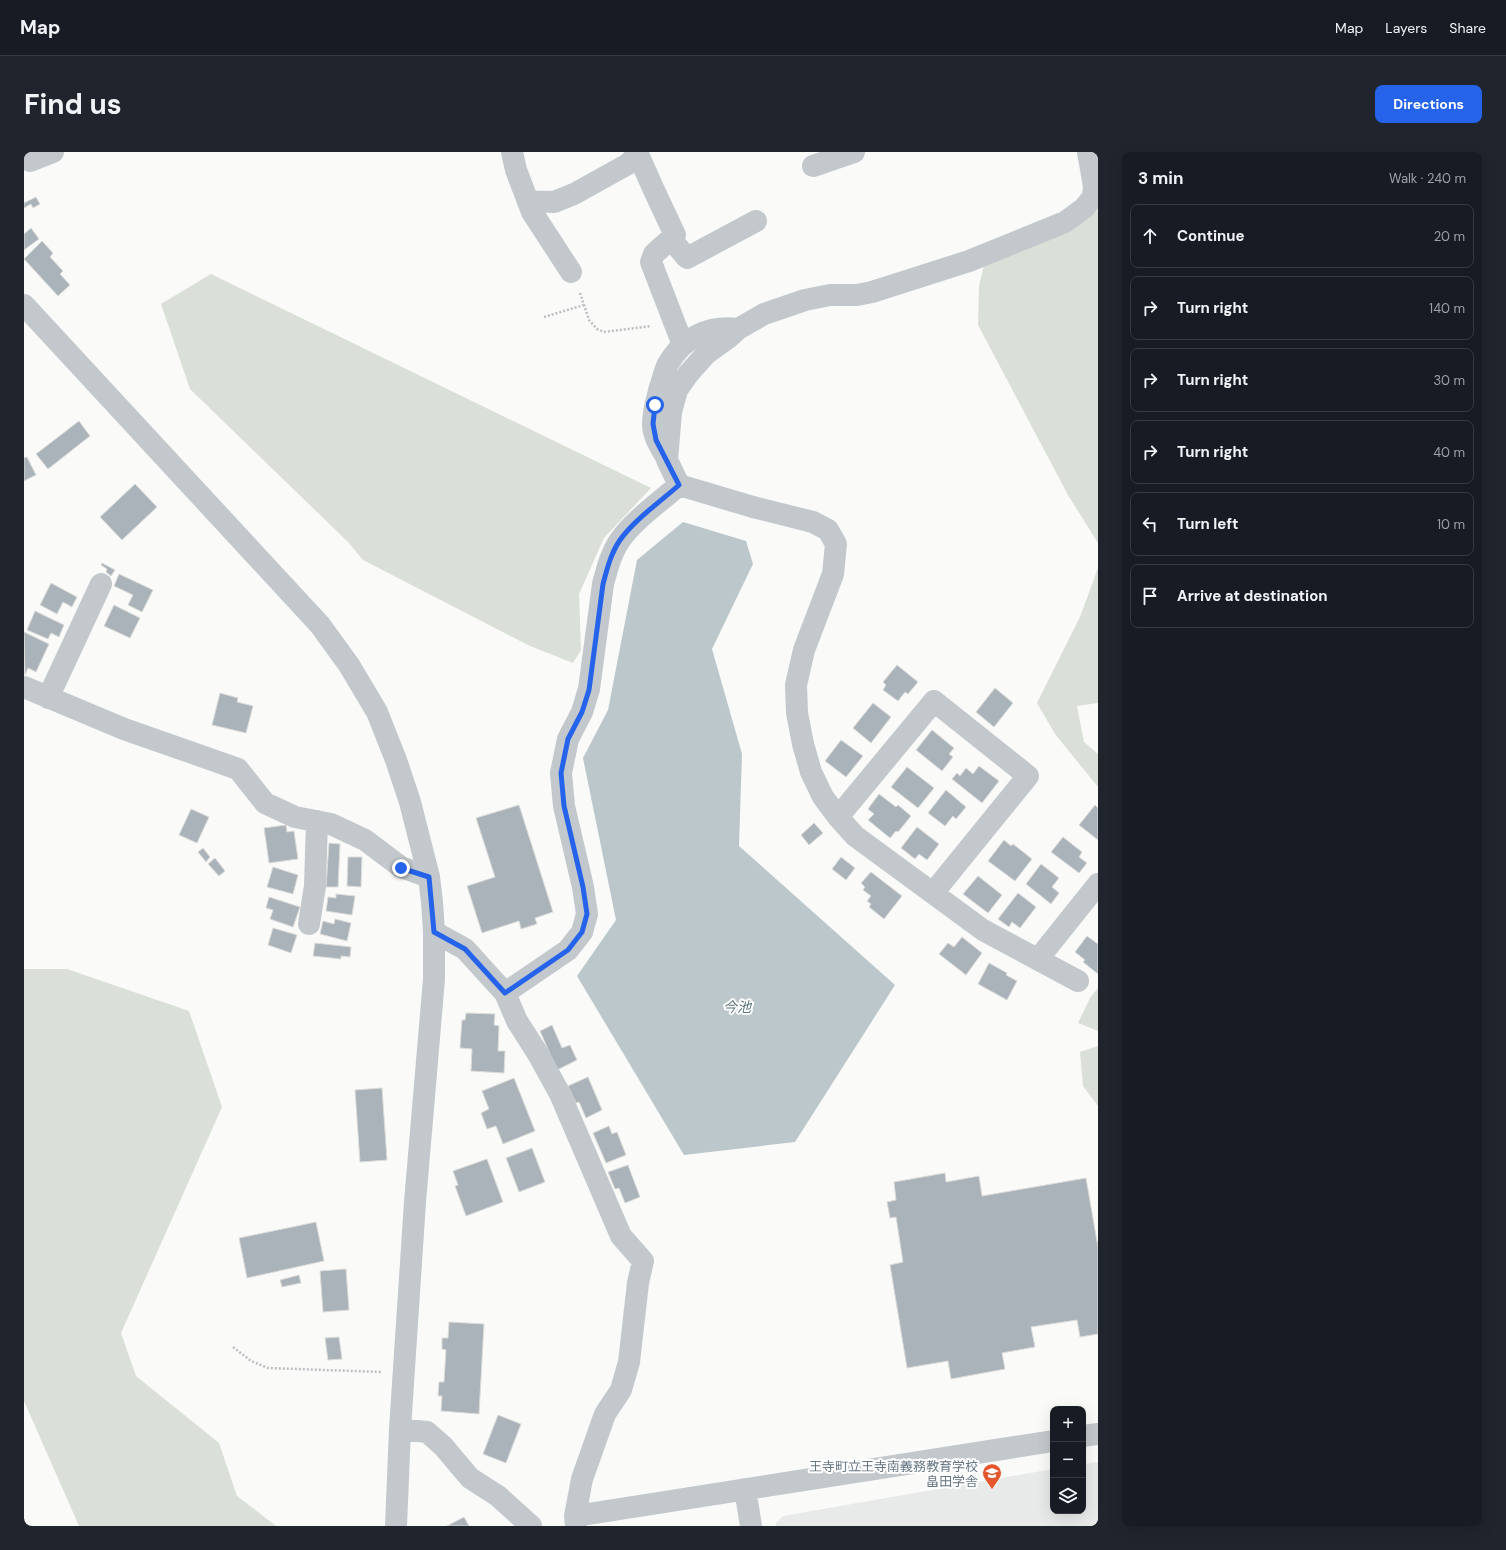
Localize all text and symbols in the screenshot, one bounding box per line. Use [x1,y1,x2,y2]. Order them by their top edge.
text: Map [20,15,60,40]
text: Map [1335,19,1363,37]
text: Layers [1385,19,1427,37]
text: Share [1449,19,1486,37]
button: Directions [1375,85,1482,123]
text: Find us [24,86,122,123]
text: 3 min [1138,167,1183,189]
text: Walk · 240 m [1389,170,1466,187]
icon: ahead [1139,225,1161,247]
text: Continue [1177,226,1245,246]
text: 20 m [1434,228,1465,245]
icon: right [1139,297,1161,319]
text: Turn right [1177,298,1248,318]
text: 140 m [1429,300,1465,317]
icon: right [1139,369,1161,391]
text: Turn right [1177,370,1248,390]
text: 30 m [1433,372,1465,389]
route start [646,396,664,414]
icon: right [1139,441,1161,463]
text: Turn right [1177,442,1248,462]
text: 40 m [1433,444,1465,461]
icon: left [1139,513,1161,535]
text: Turn left [1177,514,1238,534]
text: 10 m [1437,516,1465,533]
icon: arrive [1139,585,1161,607]
text: Arrive at destination [1177,586,1328,606]
route end [392,859,410,877]
water label: 今池 [723,998,753,1016]
map controls [1050,1406,1086,1514]
button: + [1050,1406,1086,1442]
button: − [1050,1442,1086,1478]
place label: 王寺町立王寺南義務教育学校 畠田学舎 [809,1458,978,1490]
school or university icon: 王寺町立王寺南義務教育学校 畠田学舎 [981,1462,1003,1490]
button: layers [1050,1478,1086,1514]

